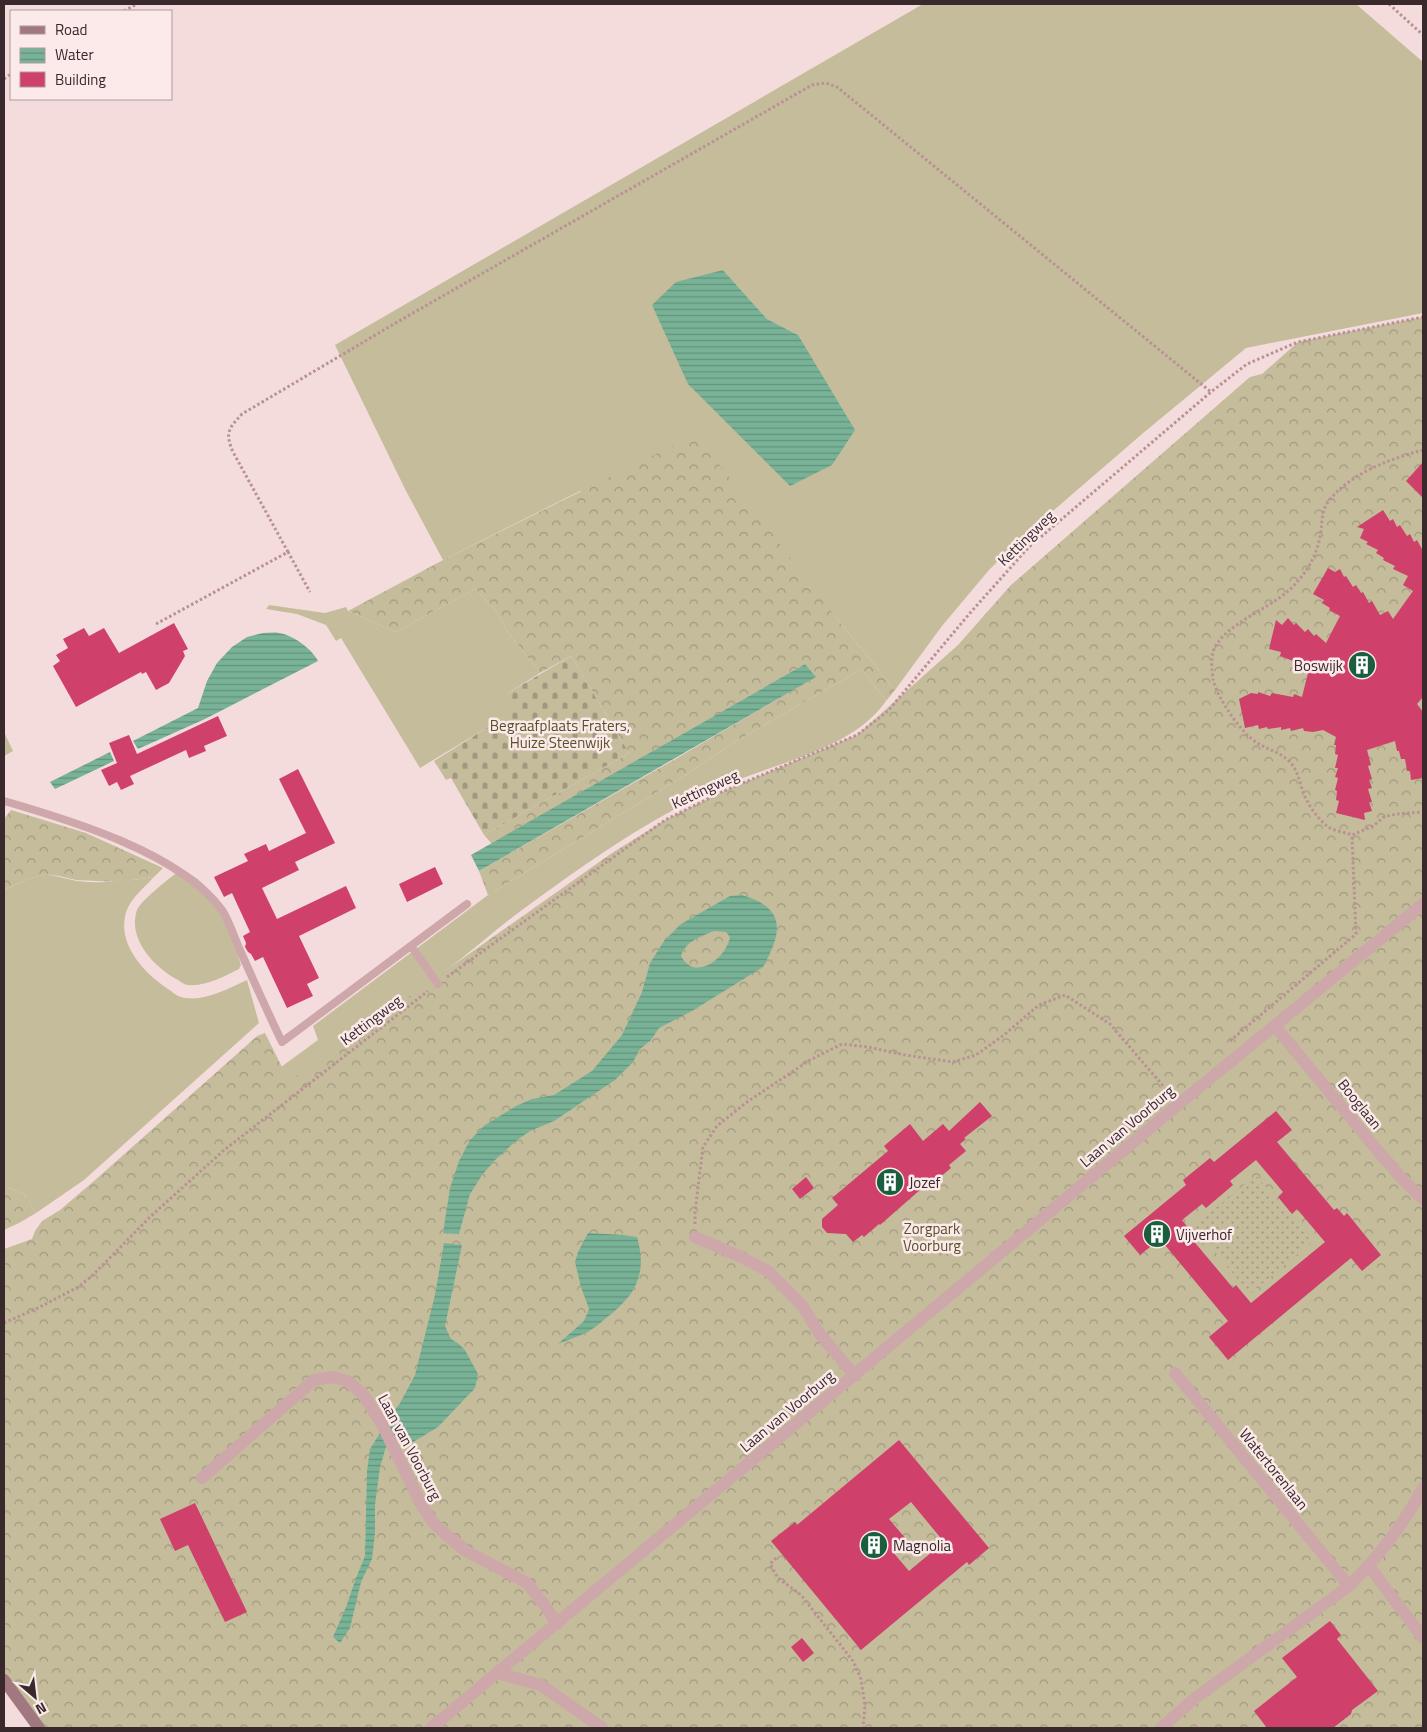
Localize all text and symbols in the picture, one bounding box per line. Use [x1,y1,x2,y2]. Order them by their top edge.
legend [10,10,172,100]
text: Road [55,18,87,41]
text: Water [55,43,94,66]
text: Building [55,68,106,91]
street label: Kettingweg [992,504,1060,571]
building icon: Boswijk [1347,650,1377,680]
place label: Boswijk [1294,654,1343,677]
park label: Begraafplaats Fraters, Huize Steenwijk [490,714,630,754]
street label: Kettingweg [667,763,743,815]
street label: Kettingweg [335,989,407,1051]
street label: Booglaan [1332,1074,1388,1134]
street label: Laan van Voorburg [1075,1079,1180,1173]
building icon: Jozef [875,1167,905,1197]
place label: Jozef [909,1171,940,1194]
park label: Zorgpark Voorburg [903,1217,961,1257]
building icon: Vijverhof [1142,1219,1172,1249]
place label: Vijverhof [1176,1223,1232,1246]
street label: Laan van Voorburg [735,1364,840,1458]
street label: Laan van Voorburg [372,1390,448,1505]
street label: Watertorenlaan [1234,1423,1314,1515]
building icon: Magnolia [859,1530,889,1560]
place label: Magnolia [893,1534,952,1557]
north arrow [10,1672,60,1722]
text: N [32,1697,51,1720]

